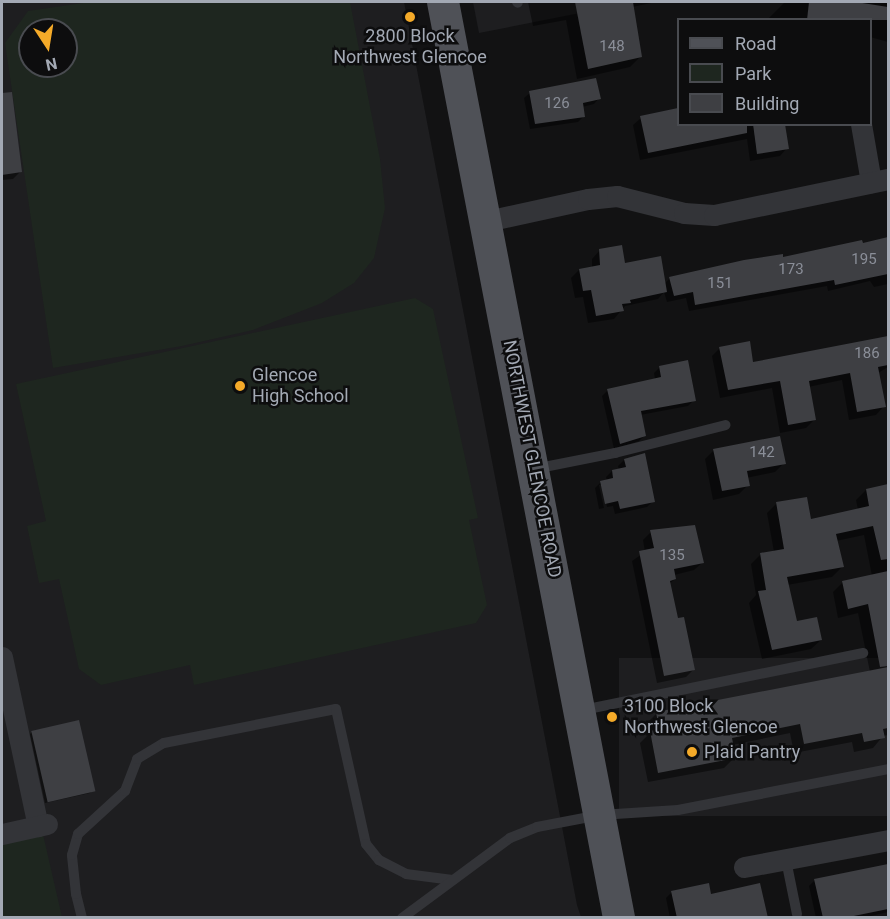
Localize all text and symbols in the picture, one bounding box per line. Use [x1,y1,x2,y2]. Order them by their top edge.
marker: 2800 Block Northwest Glencoe [403,10,417,24]
north arrow [18,18,78,78]
legend [677,18,872,126]
place label: 2800 Block Northwest Glencoe [333,26,487,68]
text: Road [735,33,776,54]
house number: 148 [599,38,625,56]
text: N [44,54,59,75]
text: Park [735,63,771,84]
text: Building [735,93,799,114]
house number: 126 [544,95,570,113]
house number: 195 [851,251,877,269]
house number: 173 [778,261,804,279]
house number: 151 [707,275,733,293]
street label: NORTHWEST GLENCOE ROAD [498,338,566,580]
house number: 186 [854,345,880,363]
place label: Glencoe High School [252,365,349,407]
marker: Glencoe High School [233,379,247,393]
house number: 142 [749,444,775,462]
house number: 135 [659,547,685,565]
place label: 3100 Block Northwest Glencoe [624,696,778,738]
marker: 3100 Block Northwest Glencoe [605,710,619,724]
place label: Plaid Pantry [704,741,800,763]
marker: Plaid Pantry [685,745,699,759]

